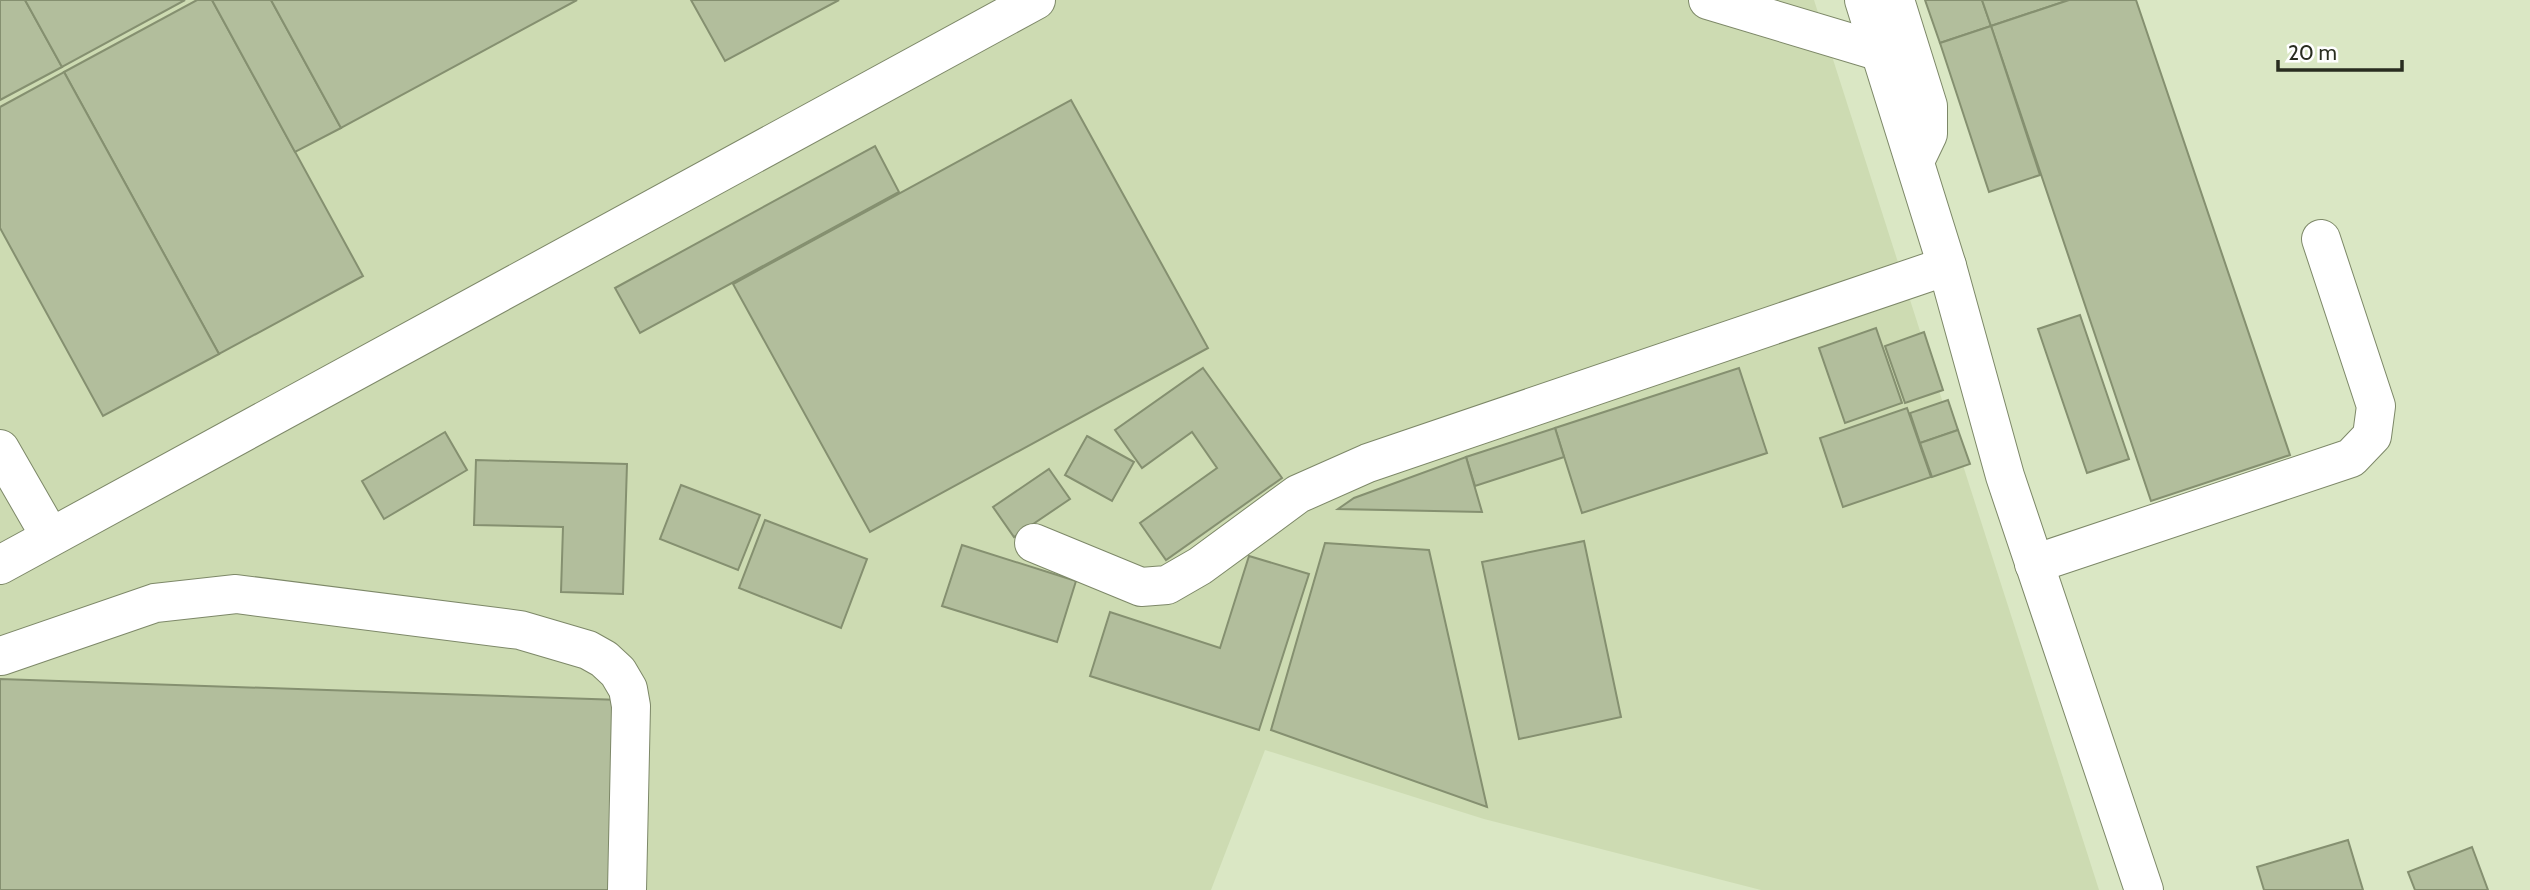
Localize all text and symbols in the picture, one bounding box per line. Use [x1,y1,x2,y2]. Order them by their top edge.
scale bar [2278,28,2402,72]
text: 20 m [2288,40,2337,65]

